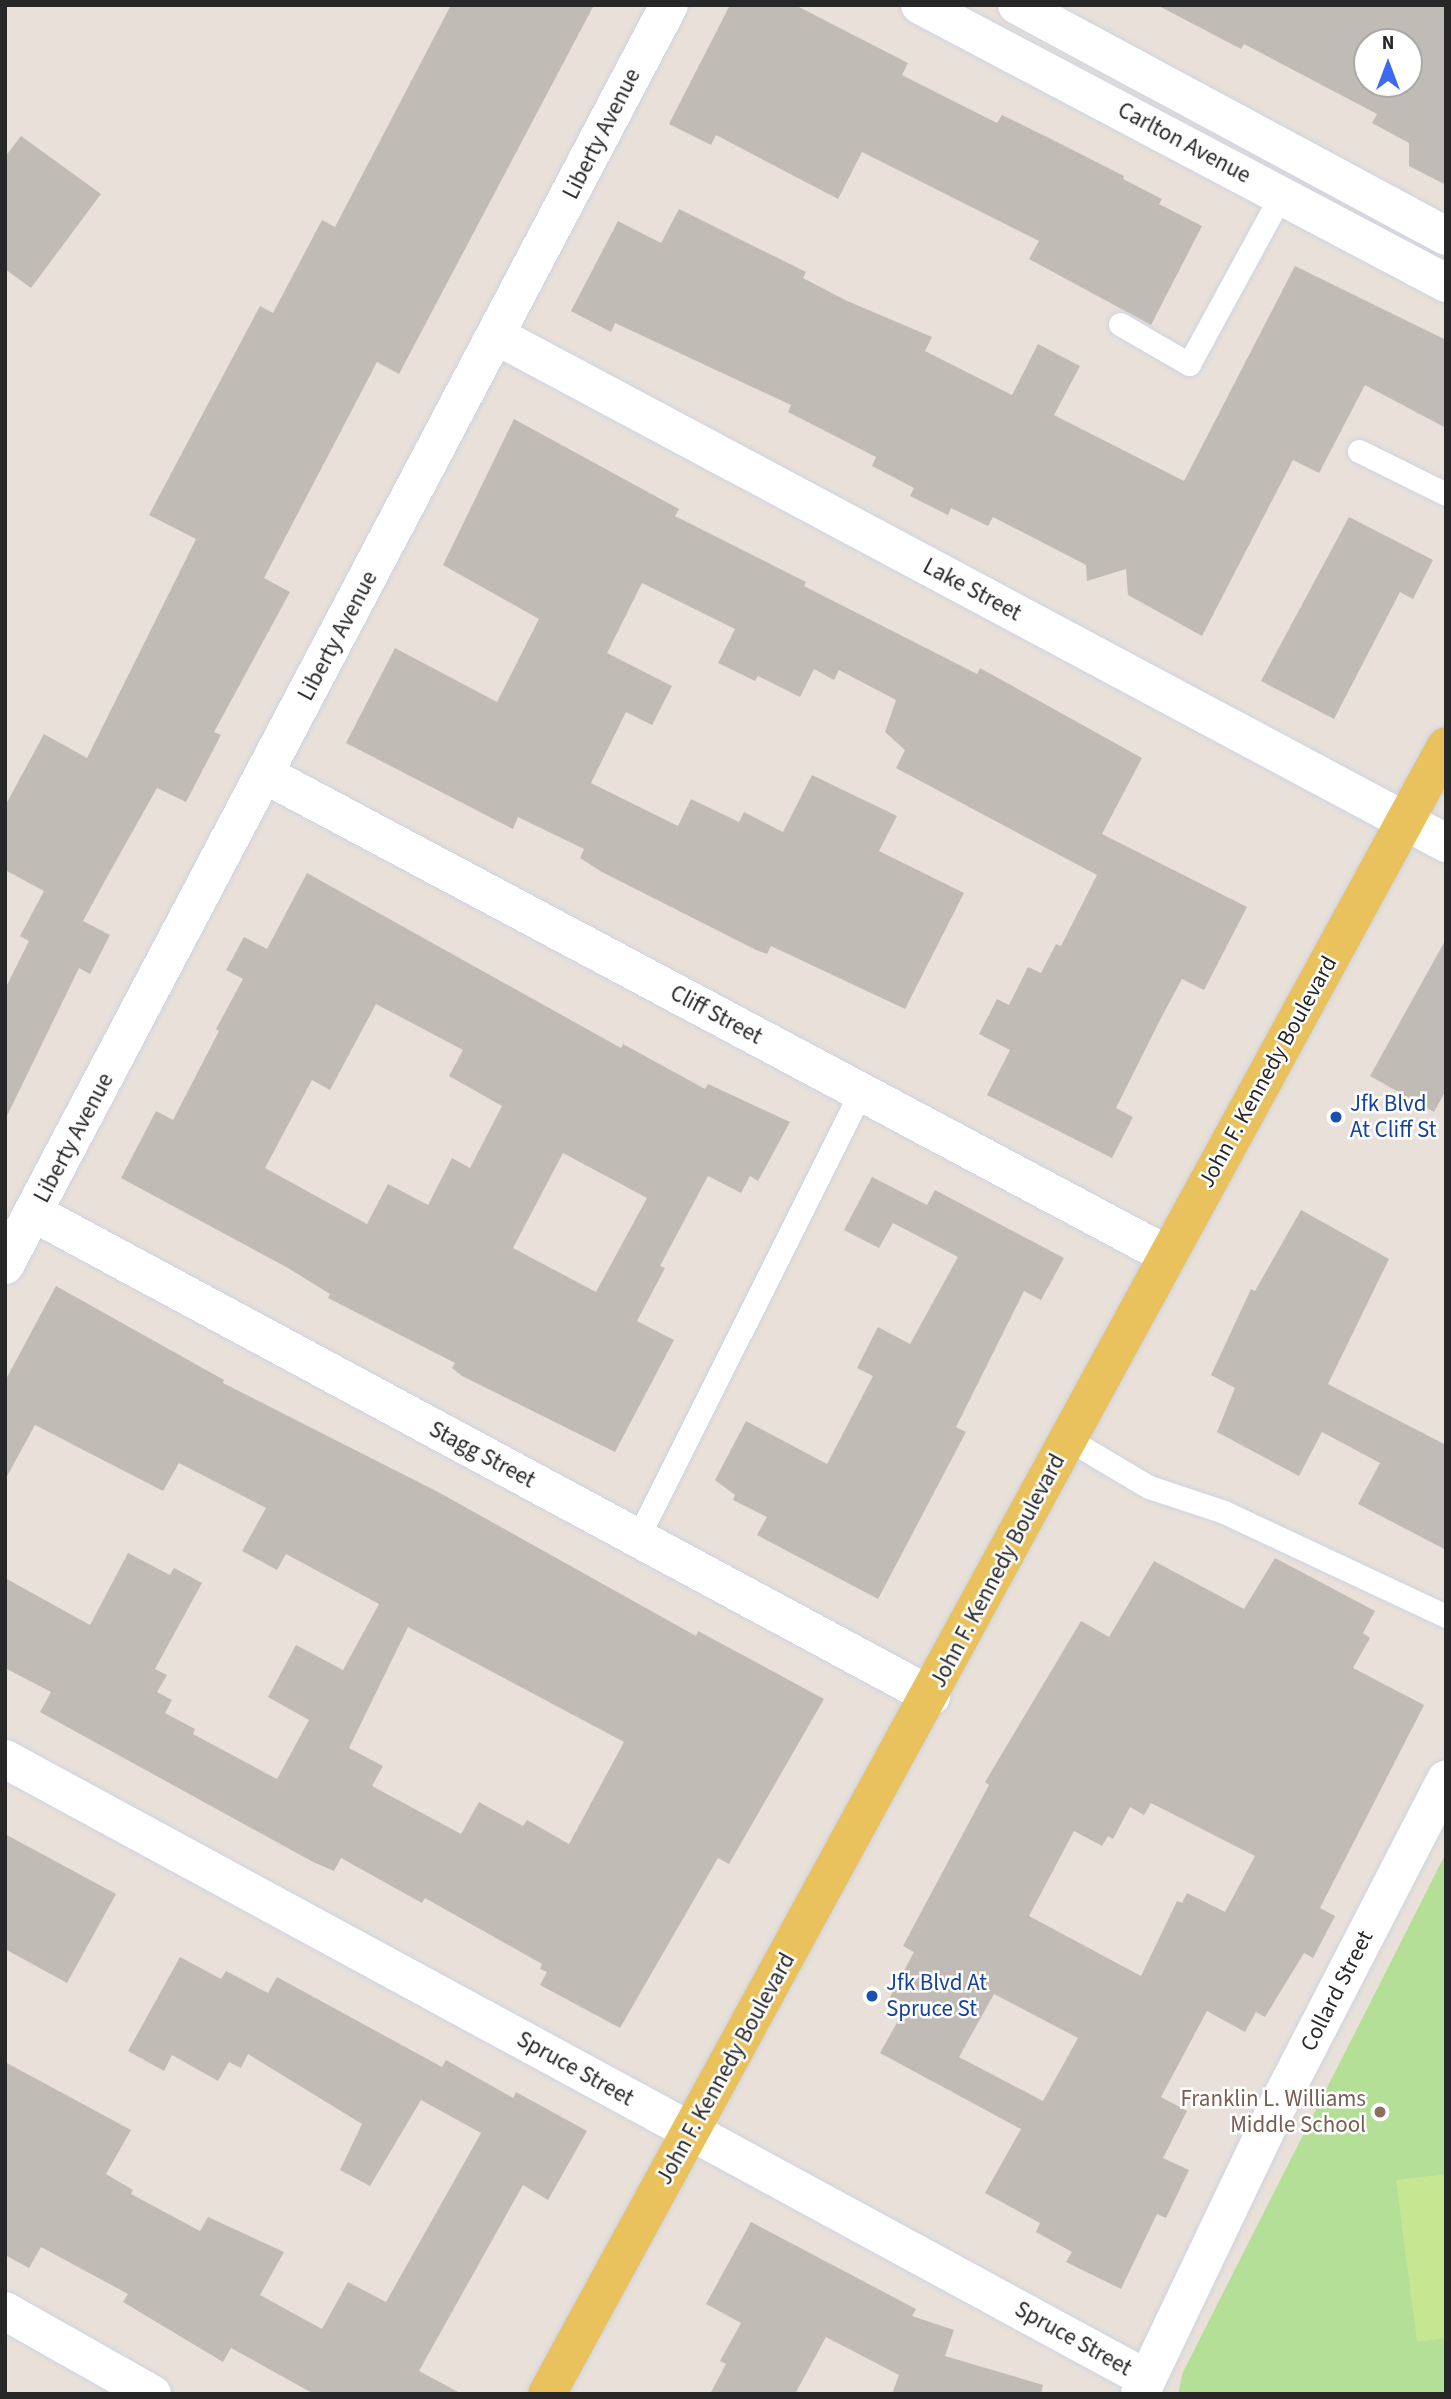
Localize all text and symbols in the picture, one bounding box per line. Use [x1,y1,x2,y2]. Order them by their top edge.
north arrow [1353,28,1423,98]
text: N [1382,30,1394,57]
street label: Liberty Avenue [557,64,647,204]
street label: Carlton Avenue [1113,96,1255,190]
street label: Lake Street [918,553,1026,627]
street label: Liberty Avenue [292,566,384,706]
street label: John F. Kennedy Boulevard [1193,951,1343,1193]
street label: Cliff Street [665,979,767,1051]
street label: Liberty Avenue [28,1068,120,1208]
place label: Jfk Blvd At Cliff St [1350,1090,1437,1144]
marker: Jfk Blvd At Cliff St [1328,1109,1344,1125]
street label: Stagg Street [424,1416,540,1494]
street label: John F. Kennedy Boulevard [925,1449,1071,1693]
street label: Collard Street [1295,1926,1379,2056]
street label: John F. Kennedy Boulevard [651,1948,801,2190]
place label: Jfk Blvd At Spruce St [886,1969,987,2023]
marker: Jfk Blvd At Spruce St [864,1988,880,2004]
street label: Spruce Street [512,2026,638,2112]
place label: Franklin L. Williams Middle School [1180,2085,1366,2139]
marker: Franklin L. Williams Middle School [1372,2104,1388,2120]
street label: Spruce Street [1010,2296,1136,2382]

